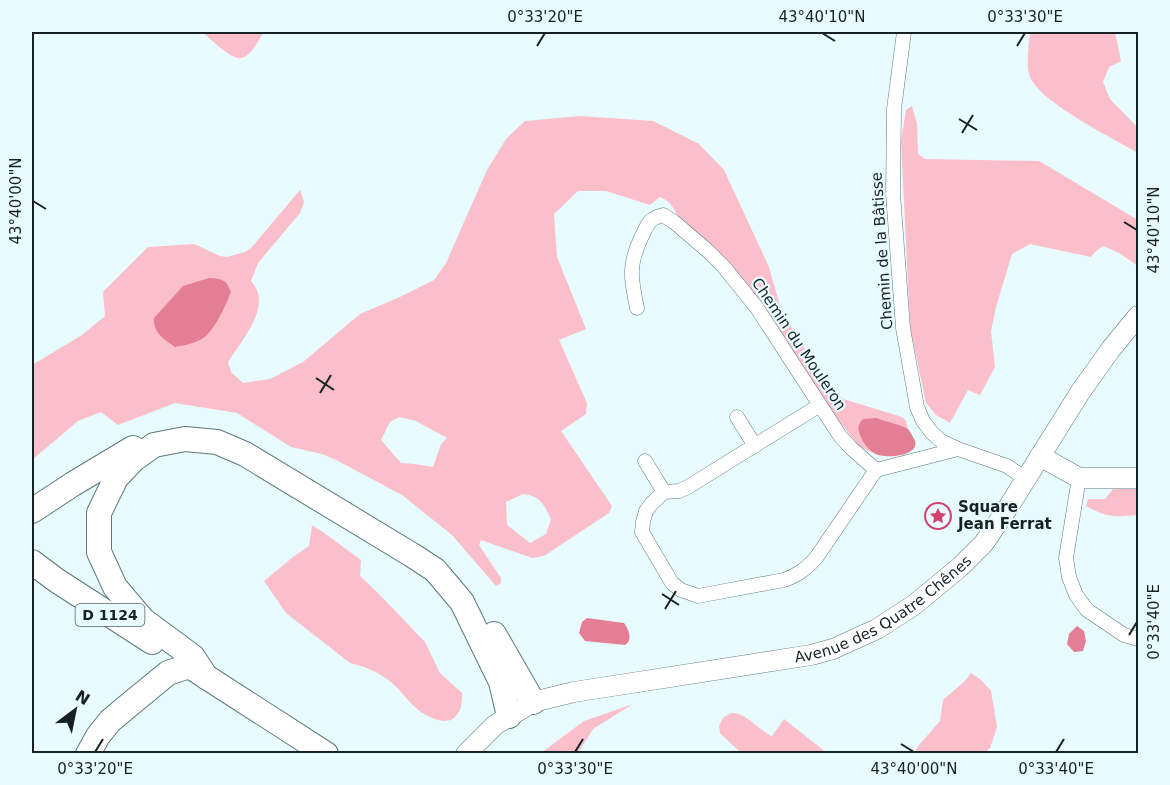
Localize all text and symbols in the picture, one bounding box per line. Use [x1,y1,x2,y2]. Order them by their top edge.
text: 0°33'20"E [507,8,583,26]
text: 43°40'10"N [778,8,866,26]
text: 0°33'30"E [987,8,1063,26]
text: 43°40'00"N [7,157,25,245]
street label: Chemin de la Bâtisse [868,171,896,331]
text: 43°40'10"N [1145,186,1163,274]
street label: Chemin du Mouleron [748,274,850,414]
place label: Square Jean Ferrat [957,498,1052,533]
place icon: Square Jean Ferrat [923,501,953,531]
street label: Avenue des Quatre Chênes [793,552,975,666]
text: 0°33'40"E [1145,584,1163,660]
road number: D 1124 [76,604,144,626]
north arrow [45,680,105,740]
text: N [72,686,93,709]
text: 0°33'20"E [57,760,133,778]
text: 0°33'30"E [537,760,613,778]
text: 43°40'00"N [870,760,958,778]
text: 0°33'40"E [1018,760,1094,778]

